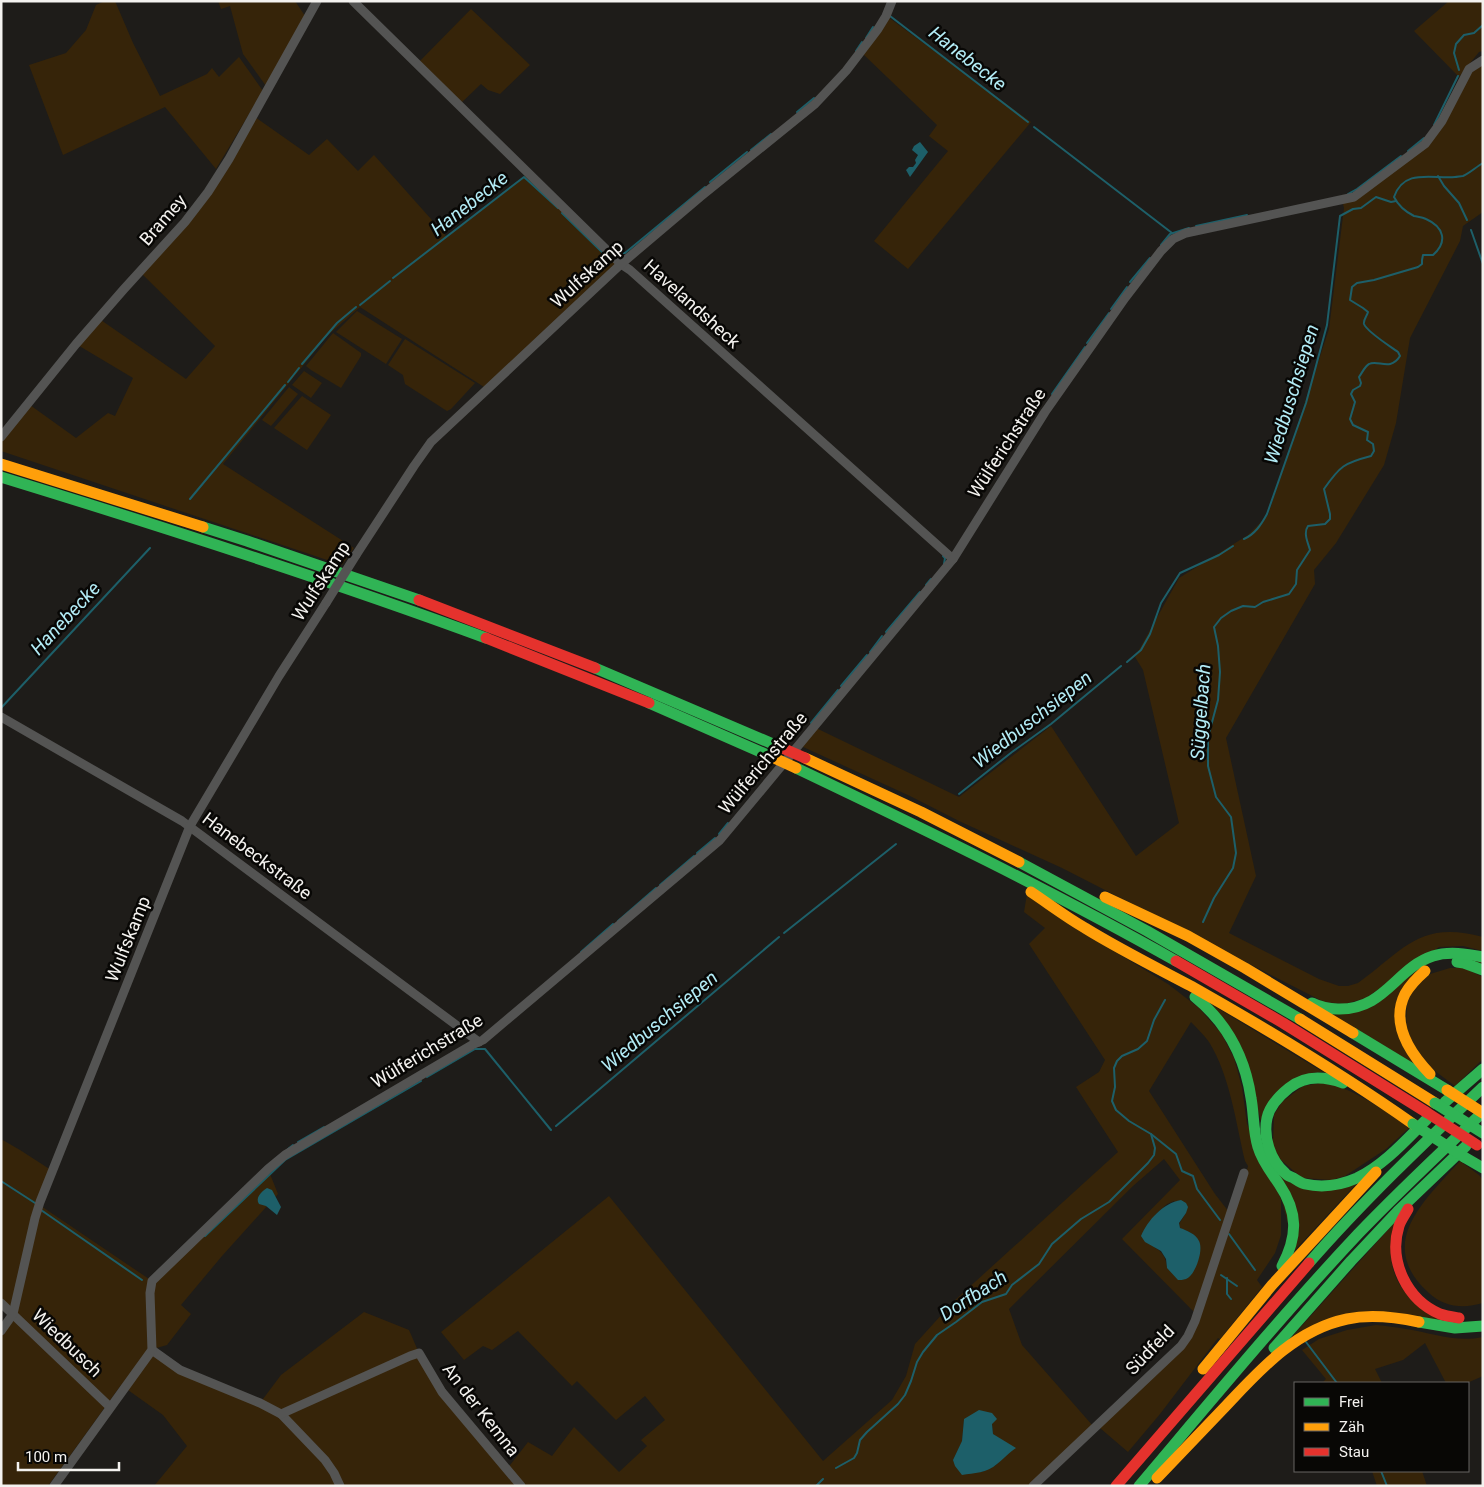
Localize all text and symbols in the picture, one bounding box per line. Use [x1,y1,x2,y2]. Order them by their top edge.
water label: Hanebecke [924,21,1011,96]
water label: Hanebecke [426,166,513,241]
street label: Bramey [135,190,191,249]
street label: Wulfskamp [546,236,627,312]
street label: Havelandsheck [640,255,745,353]
water label: Wiedbuschsiepen [1259,322,1324,467]
street label: Wülferichstraße [963,384,1050,501]
street label: Wulfskamp [287,537,354,624]
water label: Hanebecke [26,577,105,660]
water label: Süggelbach [1186,663,1215,761]
water label: Wiedbuschsiepen [968,666,1096,773]
street label: Wülferichstraße [714,707,811,818]
street label: Hanebeckstraße [199,808,316,903]
street label: Wulfskamp [101,893,154,985]
water label: Wiedbuschsiepen [596,966,722,1077]
street label: Wülferichstraße [367,1009,486,1092]
water label: Dorfbach [935,1265,1011,1326]
street label: Wiedbusch [28,1304,107,1381]
street label: Südfeld [1121,1320,1178,1379]
street label: An der Kemna [438,1359,524,1461]
legend [1294,1382,1469,1472]
text: Frei [1339,1393,1364,1411]
text: Zäh [1339,1418,1364,1436]
scale bar [18,1440,119,1472]
text: Stau [1339,1443,1369,1461]
text: 100 m [25,1448,67,1466]

